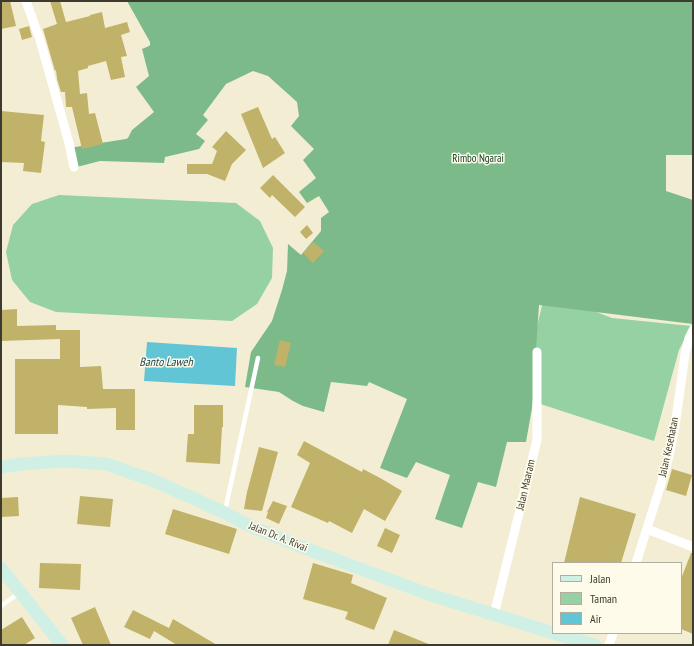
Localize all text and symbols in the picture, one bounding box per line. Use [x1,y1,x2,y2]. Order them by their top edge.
park label: Rimbo Ngarai [452,152,504,166]
water label: Banto Laweh [139,356,193,370]
street label: Jalan Kesehatan [656,416,682,478]
street label: Jalan Maaram [514,458,538,512]
street label: Jalan Dr. A. Rivai [247,519,309,555]
legend [552,562,682,634]
text: Jalan [590,571,611,586]
text: Taman [590,591,617,606]
text: Air [590,611,602,626]

